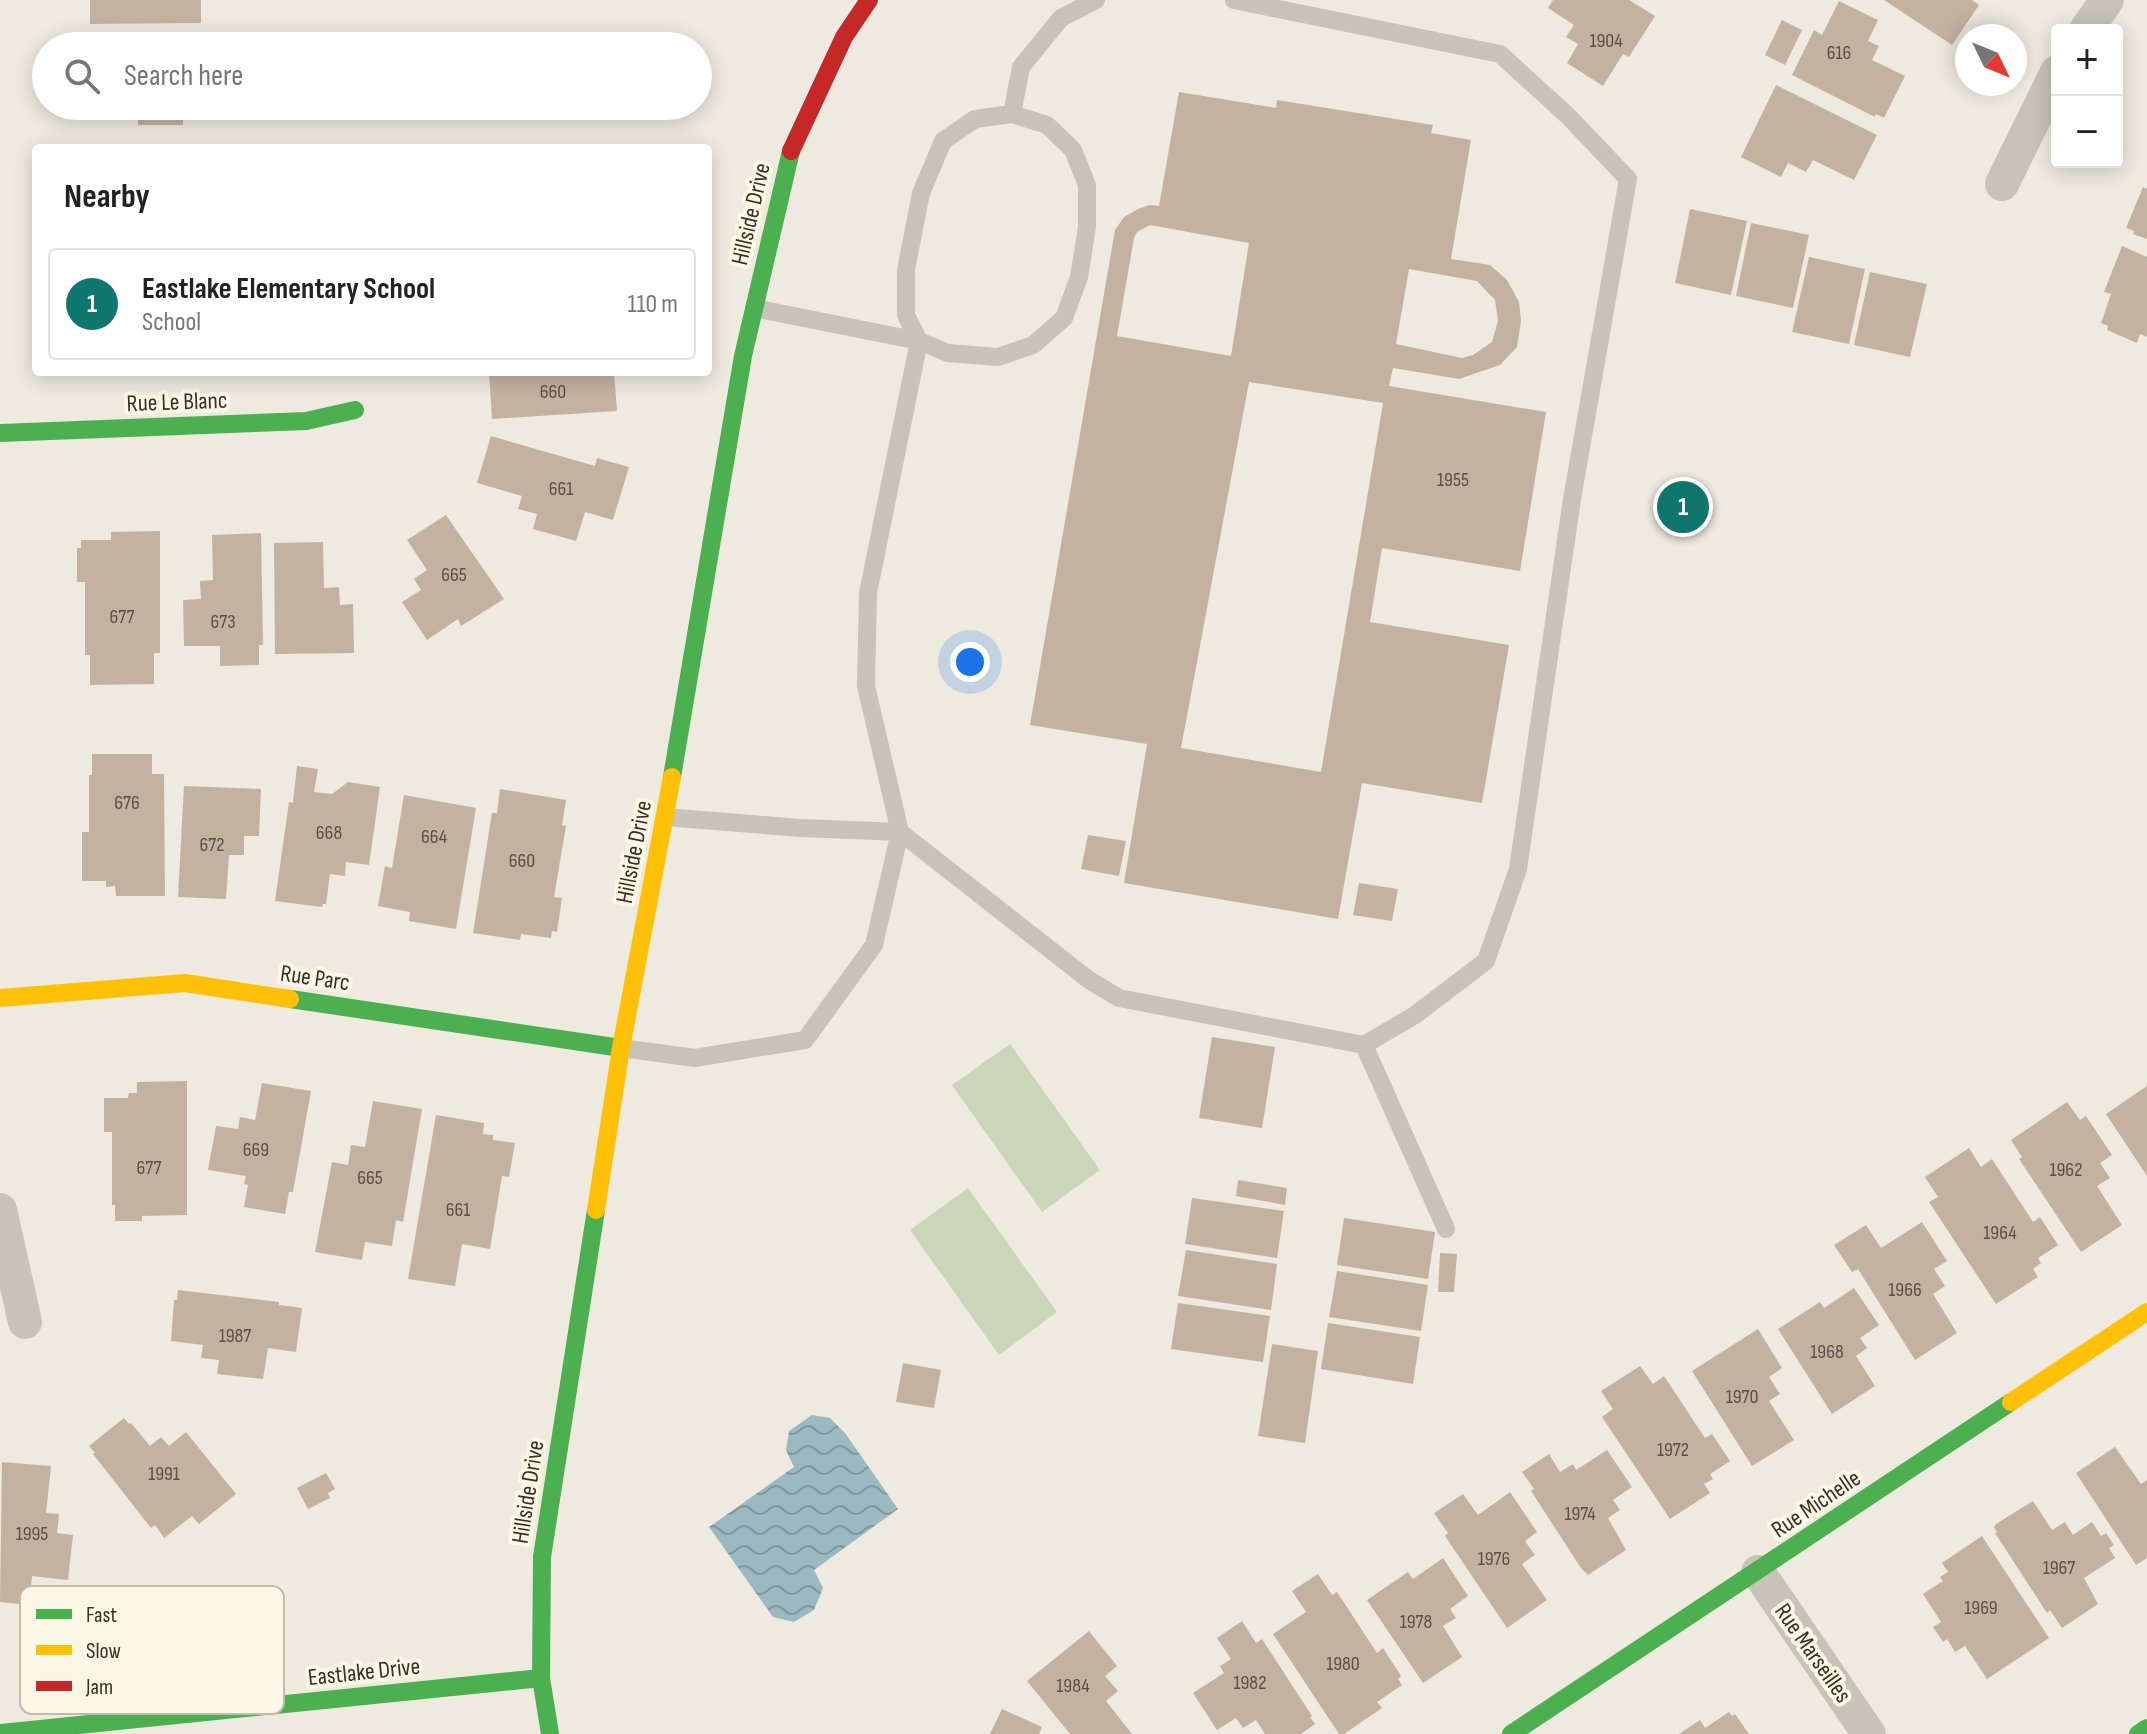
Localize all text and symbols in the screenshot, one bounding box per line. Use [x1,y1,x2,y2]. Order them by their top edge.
north arrow [1955,24,2027,96]
map controls [2051,24,2123,168]
button: + [2051,24,2123,96]
house number: 1904 [1589,29,1623,53]
search box [32,32,712,120]
house number: 616 [1827,41,1851,65]
icon: search [60,54,104,98]
text: Search here [124,58,243,94]
button: − [2051,96,2123,168]
street label: Hillside Drive [725,160,777,268]
text: Nearby [64,176,150,217]
text: Eastlake Elementary School [142,271,435,307]
text: 1 [87,289,97,320]
text: 110 m [627,289,678,320]
text: School [142,307,201,338]
house number: 660 [540,380,566,404]
street label: Rue Le Blanc [126,386,228,418]
house number: 1955 [1437,468,1469,492]
house number: 661 [549,477,573,501]
pin: 1 [1657,477,1709,537]
house number: 665 [441,563,467,587]
house number: 677 [110,605,134,629]
house number: 673 [210,610,236,634]
your location [950,642,990,682]
house number: 676 [114,791,140,815]
street label: Hillside Drive [610,798,658,906]
house number: 668 [316,821,342,845]
house number: 664 [421,825,447,849]
house number: 672 [200,833,224,857]
house number: 660 [509,849,535,873]
street label: Rue Parc [278,959,352,997]
house number: 669 [243,1138,269,1162]
house number: 677 [137,1156,161,1180]
house number: 1962 [2049,1158,2083,1182]
house number: 665 [357,1166,383,1190]
house number: 661 [446,1198,470,1222]
house number: 1964 [1983,1221,2017,1245]
house number: 1966 [1888,1278,1922,1302]
house number: 1987 [219,1324,251,1348]
house number: 1968 [1810,1340,1844,1364]
house number: 1970 [1726,1385,1758,1409]
street label: Hillside Drive [506,1438,550,1546]
house number: 1972 [1657,1438,1689,1462]
house number: 1991 [148,1462,180,1486]
street label: Rue Michelle [1766,1464,1866,1544]
house number: 1974 [1564,1502,1596,1526]
house number: 1995 [16,1522,48,1546]
house number: 1976 [1478,1547,1510,1571]
house number: 1967 [2043,1556,2075,1580]
legend [20,1586,284,1714]
house number: 1969 [1964,1596,1998,1620]
street label: Rue Marseilles [1768,1598,1858,1708]
text: Fast [86,1602,117,1629]
house number: 1978 [1400,1610,1432,1634]
text: Slow [86,1638,121,1665]
street label: Eastlake Drive [307,1652,421,1692]
house number: 1980 [1326,1652,1360,1676]
house number: 1982 [1233,1671,1267,1695]
text: Jam [85,1674,113,1701]
house number: 1984 [1056,1674,1090,1698]

